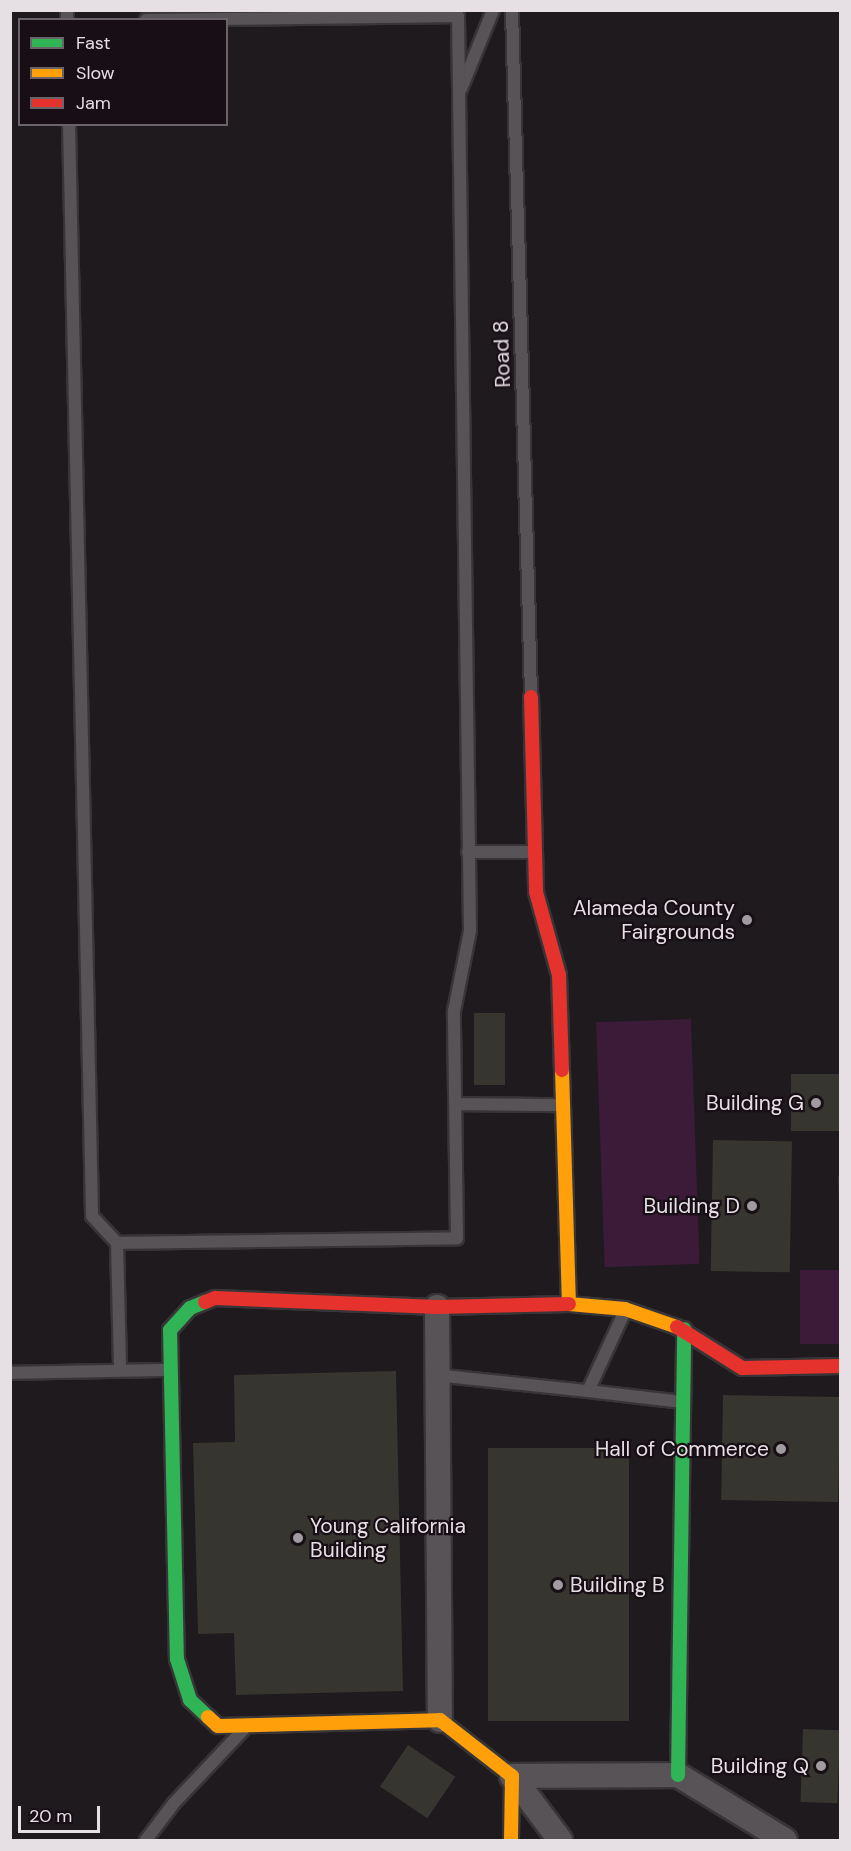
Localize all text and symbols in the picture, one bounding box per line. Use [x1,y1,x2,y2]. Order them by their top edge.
legend [18,18,228,126]
text: Fast [76,31,111,55]
text: Slow [76,61,115,85]
text: Jam [76,91,111,115]
street label: Road 8 [488,320,516,388]
place label: Alameda County Fairgrounds [573,895,735,945]
marker: Alameda County Fairgrounds [740,913,754,927]
place label: Building G [706,1090,804,1116]
marker: Building G [809,1096,823,1110]
place label: Building D [644,1193,740,1219]
marker: Building D [745,1199,759,1213]
place label: Hall of Commerce [595,1436,769,1462]
marker: Hall of Commerce [774,1442,788,1456]
place label: Young California Building [310,1513,466,1563]
marker: Young California Building [291,1531,305,1545]
place label: Building B [570,1572,665,1598]
marker: Building B [551,1578,565,1592]
place label: Building Q [711,1753,809,1779]
marker: Building Q [814,1759,828,1773]
scale bar [21,1794,104,1832]
text: 20 m [29,1804,72,1828]

